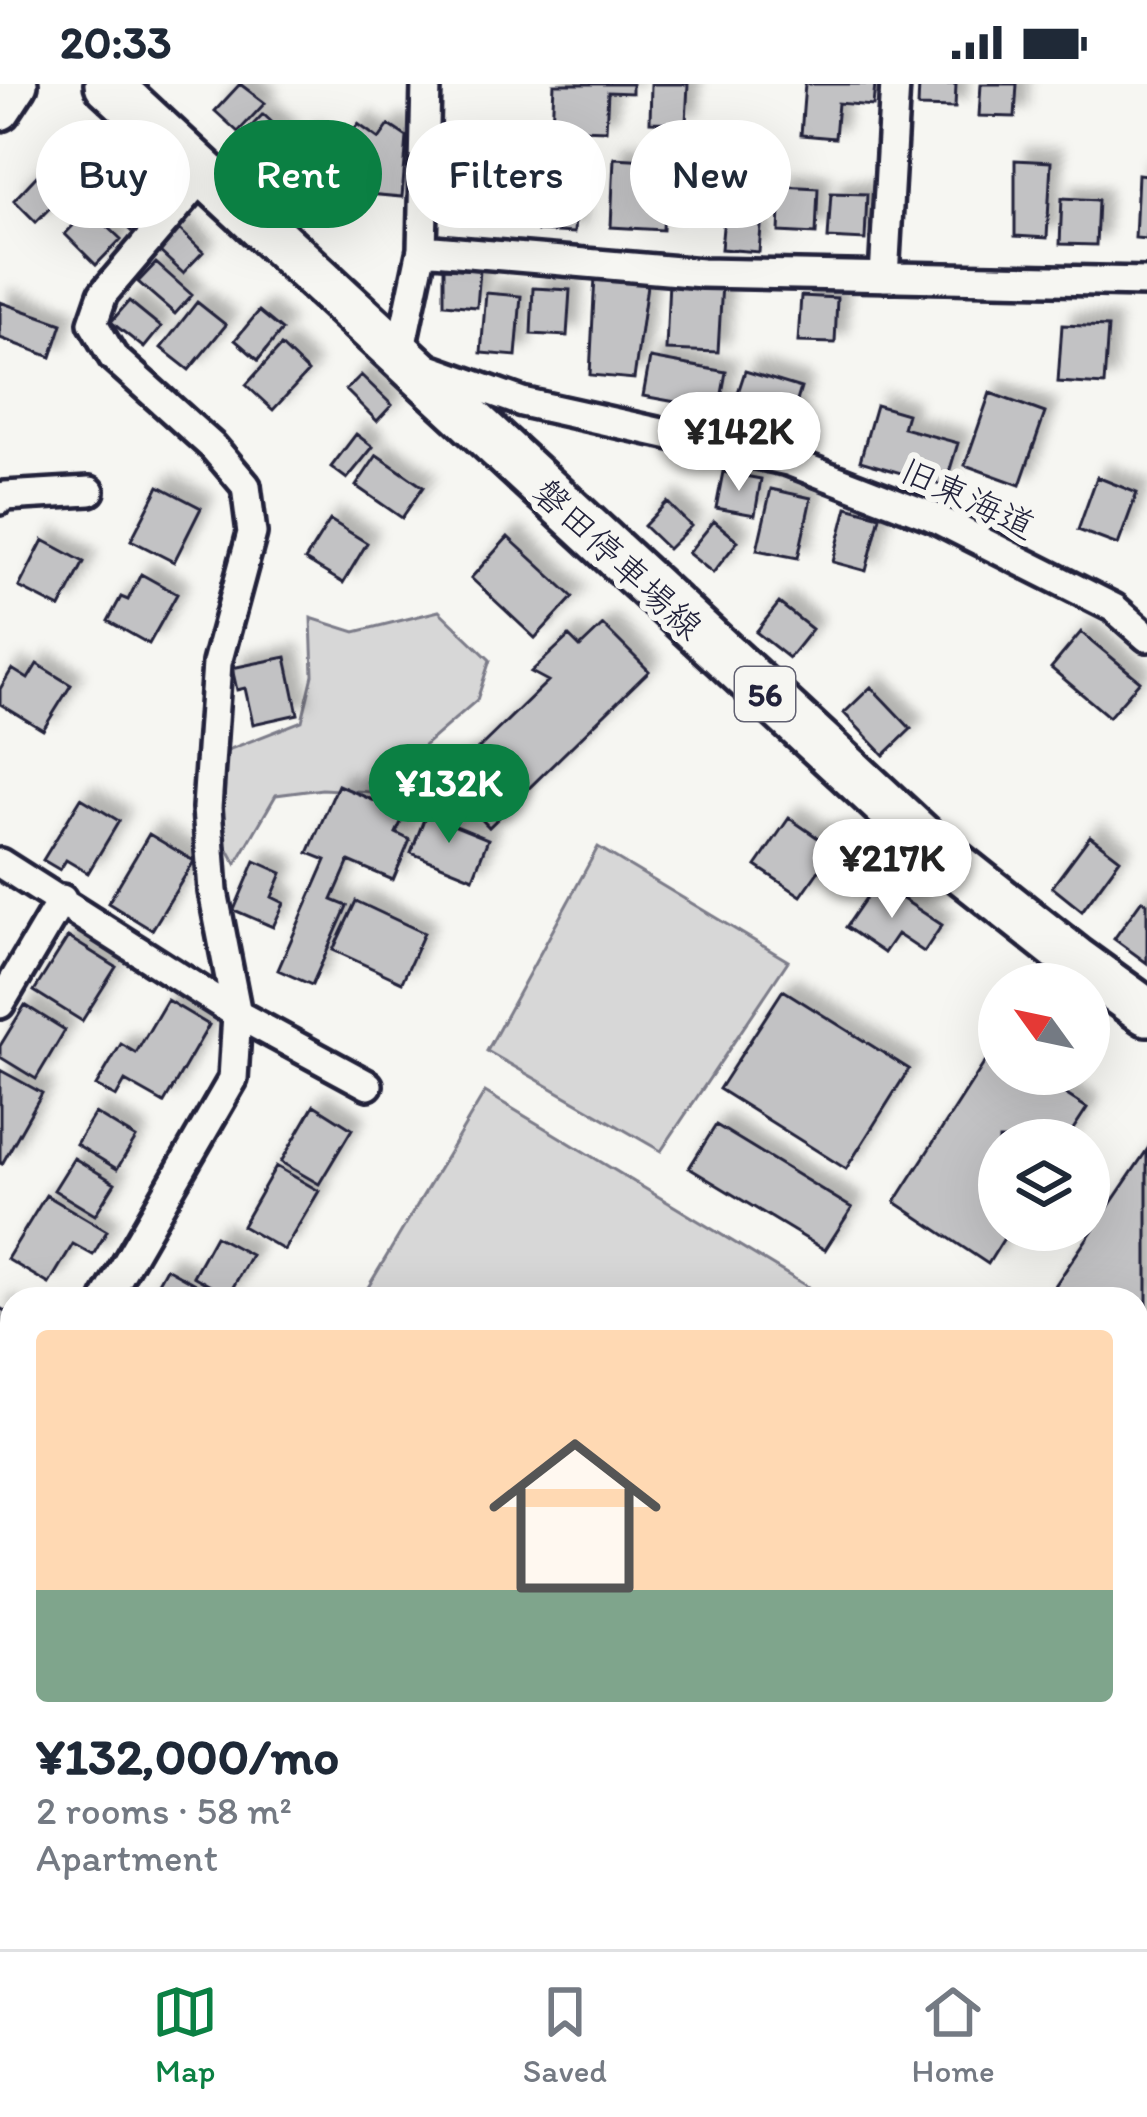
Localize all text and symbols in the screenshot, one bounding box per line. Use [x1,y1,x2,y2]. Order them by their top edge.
text: 20:33 [60,15,171,69]
chip: Buy [36,120,190,228]
chip: Rent [214,120,382,228]
chip: Filters [406,120,606,228]
chip: New [630,120,791,228]
pin: ¥142K [655,392,823,494]
text: ¥142K [685,407,793,454]
street label: 旧東海道 [894,448,1042,548]
street label: 磐田停車場線 [524,470,712,648]
road number: 56 [735,667,795,721]
pin: ¥132K [365,744,533,846]
text: ¥132K [396,759,502,806]
pin: ¥217K [808,819,976,921]
text: ¥217K [840,834,944,881]
north arrow [978,963,1110,1095]
map controls [978,963,1110,1251]
button: layers [978,1119,1110,1251]
icon: home [467,1408,683,1624]
text: ¥132,000/mo [36,1726,339,1787]
text: 2 rooms · 58 m² [36,1787,292,1834]
text: Apartment [36,1834,218,1881]
tab: Map [152,1979,218,2090]
tab: Saved [523,1979,607,2090]
tab: Home [912,1979,995,2090]

